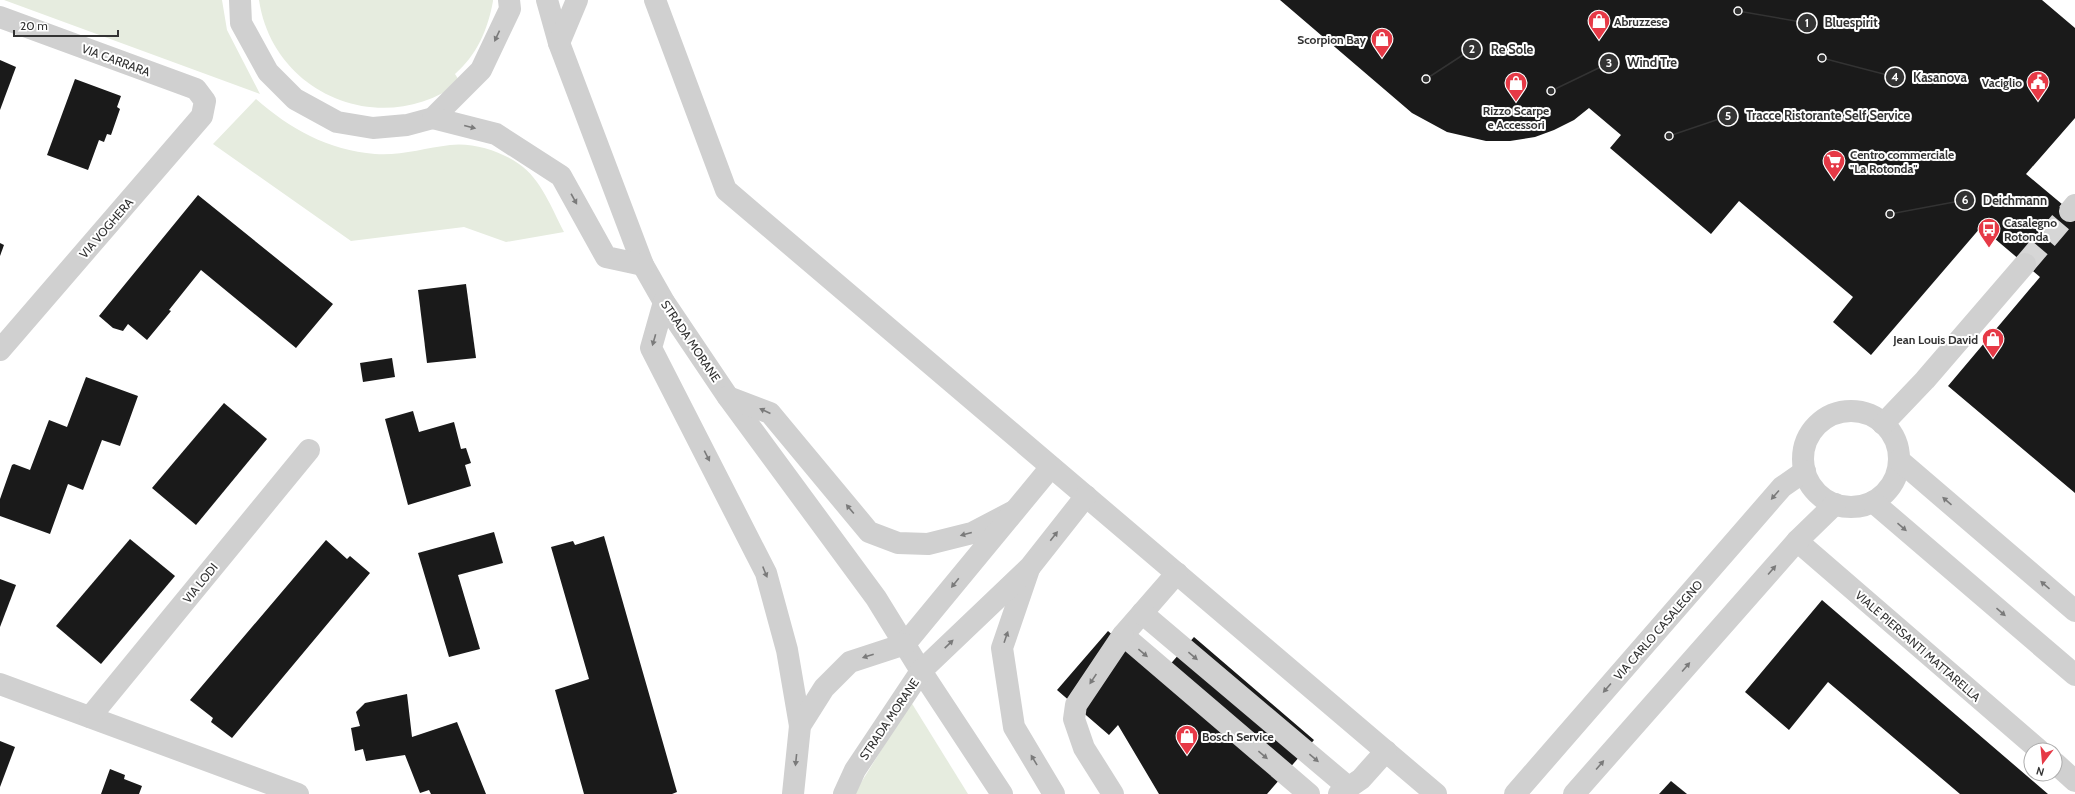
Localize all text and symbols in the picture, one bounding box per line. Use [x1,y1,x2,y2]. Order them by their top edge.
shop icon: Abruzzese [1586,8,1612,41]
callout: Bluespirit [1797,10,1886,35]
scale bar [14,12,118,38]
place label: Abruzzese [1614,14,1668,29]
text: Bluespirit [1824,14,1878,30]
text: 1 [1805,15,1809,30]
text: 20 m [20,18,48,33]
shop icon: Scorpion Bay [1369,26,1395,59]
one-way arrow [494,30,500,42]
place label: Scorpion Bay [1297,32,1367,47]
callout: Re Sole [1462,37,1541,62]
street label: VIA CARRARA [80,41,153,80]
text: 2 [1469,41,1475,56]
text: Re Sole [1491,41,1534,57]
callout: Wind Tre [1599,50,1685,75]
text: Wind Tre [1627,54,1677,70]
text: 3 [1606,55,1612,70]
callout: Kasanova [1885,65,1975,90]
text: 4 [1891,69,1899,84]
text: Kasanova [1913,69,1967,85]
public building icon: Vaciglio [2025,69,2051,102]
shop icon: Rizzo Scarpe e Accessori [1503,70,1529,103]
place label: Vaciglio [1982,75,2022,90]
place label: Rizzo Scarpe e Accessori [1483,103,1549,132]
callout: Tracce Ristorante Self Service [1718,103,1919,128]
text: Tracce Ristorante Self Service [1746,107,1910,123]
text: 5 [1725,108,1731,123]
one-way arrow [465,124,477,130]
place label: Centro commerciale "La Rotonda" [1850,147,1954,176]
supermarket icon: Centro commerciale "La Rotonda" [1821,148,1847,181]
callout: Deichmann [1955,188,2055,213]
text: 6 [1962,192,1969,207]
text: Deichmann [1983,192,2047,208]
one-way arrow [570,193,577,204]
street label: VIA VOGHERA [76,194,137,261]
place label: Casalegno Rotonda [2004,215,2057,244]
bus stop icon: Casalegno Rotonda [1976,216,2002,249]
street label: STRADA MORANE [658,297,724,385]
shop icon: Jean Louis David [1980,326,2006,359]
place label: Jean Louis David [1892,332,1978,347]
one-way arrow [650,334,656,346]
one-way arrow [760,408,771,414]
one-way arrow [704,451,710,462]
one-way arrow [1770,490,1779,500]
one-way arrow [1941,496,1952,505]
one-way arrow [846,504,855,514]
one-way arrow [1897,523,1908,532]
one-way arrow [960,531,972,537]
one-way arrow [1050,531,1059,542]
street label: VIA LODI [179,560,221,606]
one-way arrow [1767,565,1776,574]
one-way arrow [763,567,769,579]
street label: VIA CARLO CASALEGNO [1610,577,1706,683]
one-way arrow [951,578,960,589]
one-way arrow [2040,581,2051,590]
street label: VIALE PIERSANTI MATTARELLA [1852,587,1984,705]
one-way arrow [1996,607,2007,616]
one-way arrow [1003,631,1009,643]
one-way arrow [944,639,954,649]
one-way arrow [1138,648,1148,657]
one-way arrow [1188,652,1199,661]
one-way arrow [862,653,874,659]
one-way arrow [1681,662,1691,672]
one-way arrow [1089,674,1097,684]
street label: STRADA MORANE [856,675,922,763]
one-way arrow [1602,683,1611,694]
shop icon: Bosch Service [1174,723,1200,756]
place label: Bosch Service [1202,729,1274,744]
north arrow [2023,742,2063,782]
one-way arrow [1258,751,1269,760]
one-way arrow [793,754,799,766]
one-way arrow [1308,754,1319,763]
one-way arrow [1030,755,1038,765]
one-way arrow [1595,760,1604,769]
text: N [2035,764,2046,779]

